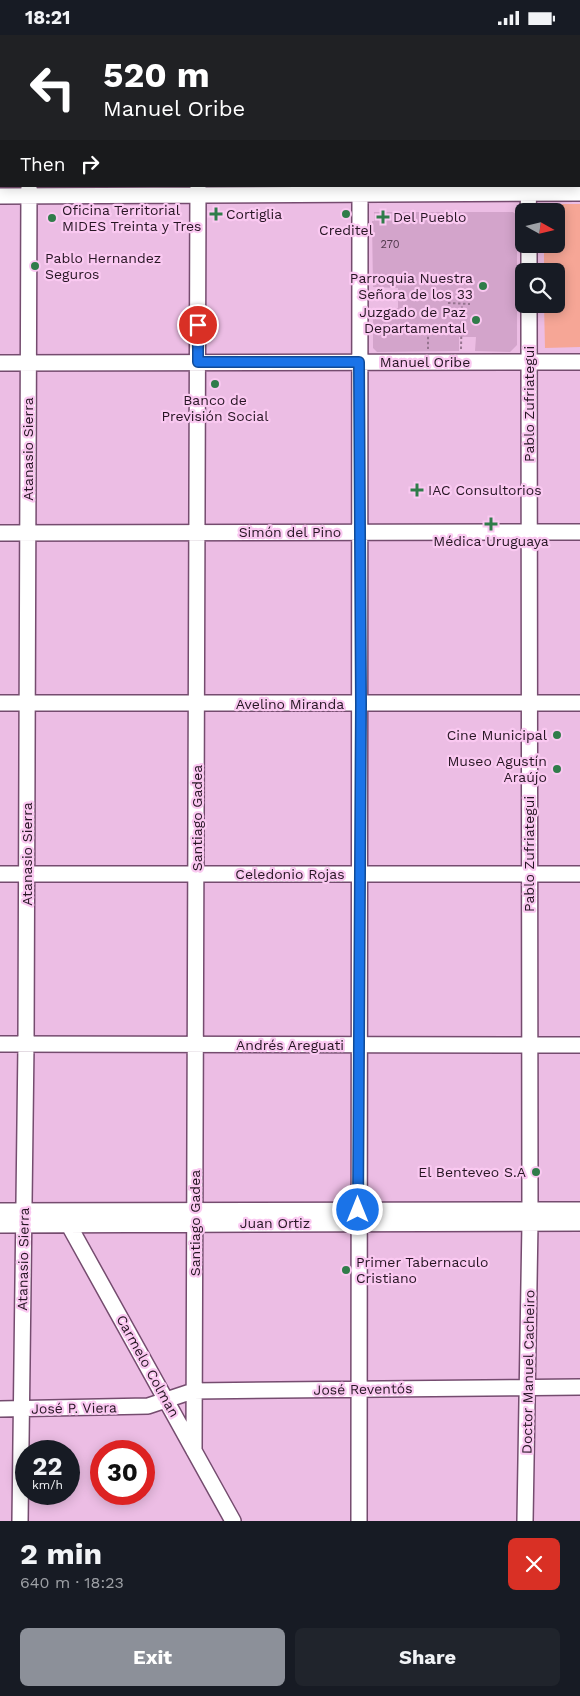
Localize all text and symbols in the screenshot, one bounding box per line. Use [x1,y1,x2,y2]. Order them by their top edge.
text: 18:21 [25,6,70,29]
text: 520 m [103,54,210,96]
icon: left [20,55,85,120]
text: Manuel Oribe [103,96,245,121]
icon: right [76,150,104,178]
text: Then [20,153,66,176]
place label: Oficina Territorial MIDES Treinta y Tres [62,202,201,234]
north arrow [515,203,565,253]
map controls [515,203,565,313]
place label: Cortiglia [226,206,282,222]
marker: Cortiglia [210,208,222,220]
marker: Creditel [340,208,352,220]
place label: Del Pueblo [393,209,466,225]
marker: Del Pueblo [377,211,389,223]
marker: Oficina Territorial MIDES Treinta y Tres [46,212,58,224]
place label: Creditel [319,222,374,238]
house number: 270 [381,238,400,251]
place label: Pablo Hernandez Seguros [45,250,161,282]
marker: Pablo Hernandez Seguros [29,260,41,272]
button: search [515,263,565,313]
place label: Parroquia Nuestra Señora de los 33 [350,270,473,302]
marker: Parroquia Nuestra Señora de los 33 [477,280,489,292]
pin [177,304,219,346]
place label: Juzgado de Paz Departamental [359,304,467,336]
icon: arrive [184,311,212,339]
marker: Juzgado de Paz Departamental [470,314,482,326]
street label: Pablo Zufriategui [521,346,537,462]
street label: Manuel Oribe [380,354,470,370]
marker: Banco de Previsión Social [209,378,221,390]
place label: Banco de Previsión Social [161,392,269,424]
street label: Atanasio Sierra [20,397,36,501]
place label: IAC Consultorios [428,482,542,498]
marker: IAC Consultorios [410,483,424,497]
marker: Médica Uruguaya [484,517,498,531]
street label: Simón del Pino [239,524,341,540]
place label: Médica Uruguaya [433,533,549,549]
street label: Avelino Miranda [236,696,344,712]
place label: Cine Municipal [447,727,548,743]
marker: Cine Municipal [551,729,563,741]
place label: Museo Agustín Araújo [447,753,547,785]
marker: Museo Agustín Araújo [551,763,563,775]
street label: Santiago Gadea [189,765,205,871]
street label: Pablo Zufriategui [521,796,537,912]
street label: Atanasio Sierra [19,802,35,906]
street label: Celedonio Rojas [235,866,345,882]
street label: Andrés Areguati [236,1037,344,1053]
place label: El Benteveo S.A [418,1164,526,1180]
marker: El Benteveo S.A [530,1166,542,1178]
street label: Santiago Gadea [187,1170,203,1276]
position arrow [331,1183,383,1235]
street label: Atanasio Sierra [14,1207,32,1311]
street label: Juan Ortiz [240,1215,310,1231]
place label: Primer Tabernaculo Cristiano [356,1254,488,1286]
marker: Primer Tabernaculo Cristiano [340,1264,352,1276]
street label: Doctor Manuel Cacheiro [519,1290,537,1454]
street label: Carmelo Colman [113,1312,183,1420]
street label: José Reventós [313,1380,413,1398]
street label: José P. Viera [31,1399,117,1417]
speed limit sign: 30 [90,1440,155,1505]
text: 22 [33,1452,62,1481]
text: km/h [32,1478,63,1492]
text: 2 min [20,1536,102,1571]
button: close [508,1538,560,1590]
text: 640 m · 18:23 [20,1573,124,1592]
button: Exit [20,1628,285,1686]
button: Share [295,1628,560,1686]

